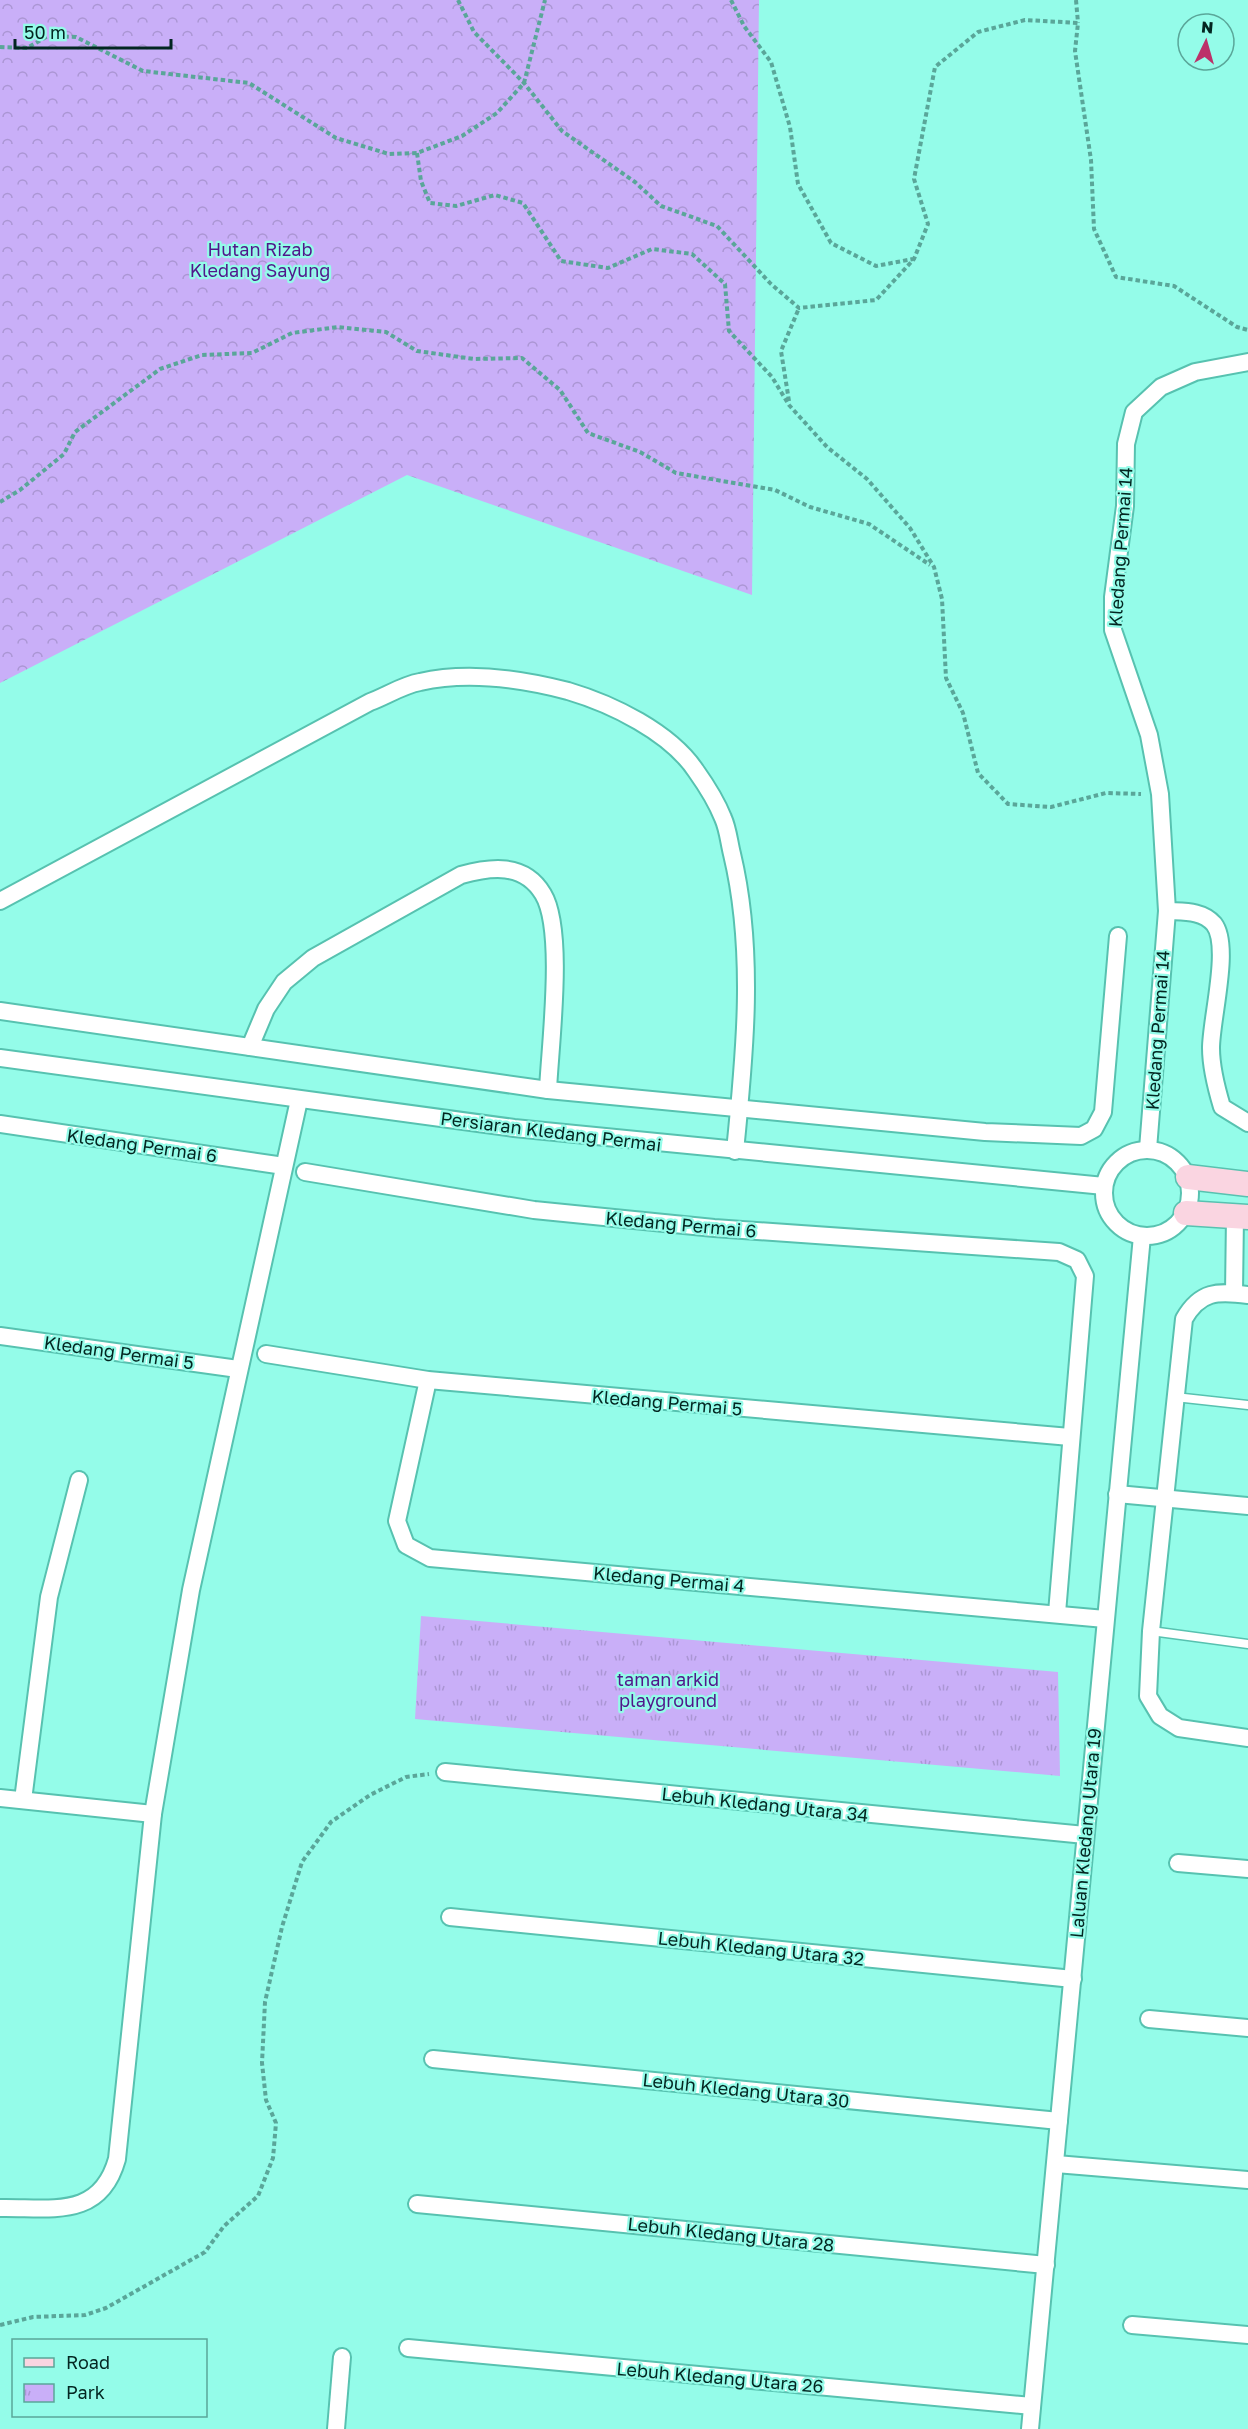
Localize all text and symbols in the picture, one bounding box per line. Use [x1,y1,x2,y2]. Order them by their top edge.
scale bar [15,12,171,50]
north arrow [1176,12,1236,72]
text: N [1200,17,1214,38]
text: 50 m [24,21,66,43]
park label: Hutan Rizab Kledang Sayung [190,238,330,281]
street label: Kledang Permai 14 [1103,466,1137,628]
street label: Kledang Permai 14 [1140,949,1174,1111]
street label: Persiaran Kledang Permai [439,1107,663,1155]
street label: Kledang Permai 6 [65,1124,219,1166]
street label: Kledang Permai 6 [605,1206,757,1242]
street label: Kledang Permai 5 [43,1331,195,1373]
street label: Kledang Permai 5 [591,1384,743,1420]
street label: Kledang Permai 4 [593,1561,745,1597]
park label: taman arkid playground [617,1668,719,1711]
street label: Laluan Kledang Utara 19 [1065,1727,1105,1939]
street label: Lebuh Kledang Utara 34 [661,1782,869,1826]
street label: Lebuh Kledang Utara 32 [657,1926,865,1970]
street label: Lebuh Kledang Utara 30 [641,2068,851,2112]
street label: Lebuh Kledang Utara 28 [627,2212,835,2256]
legend [12,2339,207,2417]
text: Road [66,2351,110,2373]
street label: Lebuh Kledang Utara 26 [616,2357,824,2397]
text: Park [66,2381,105,2403]

